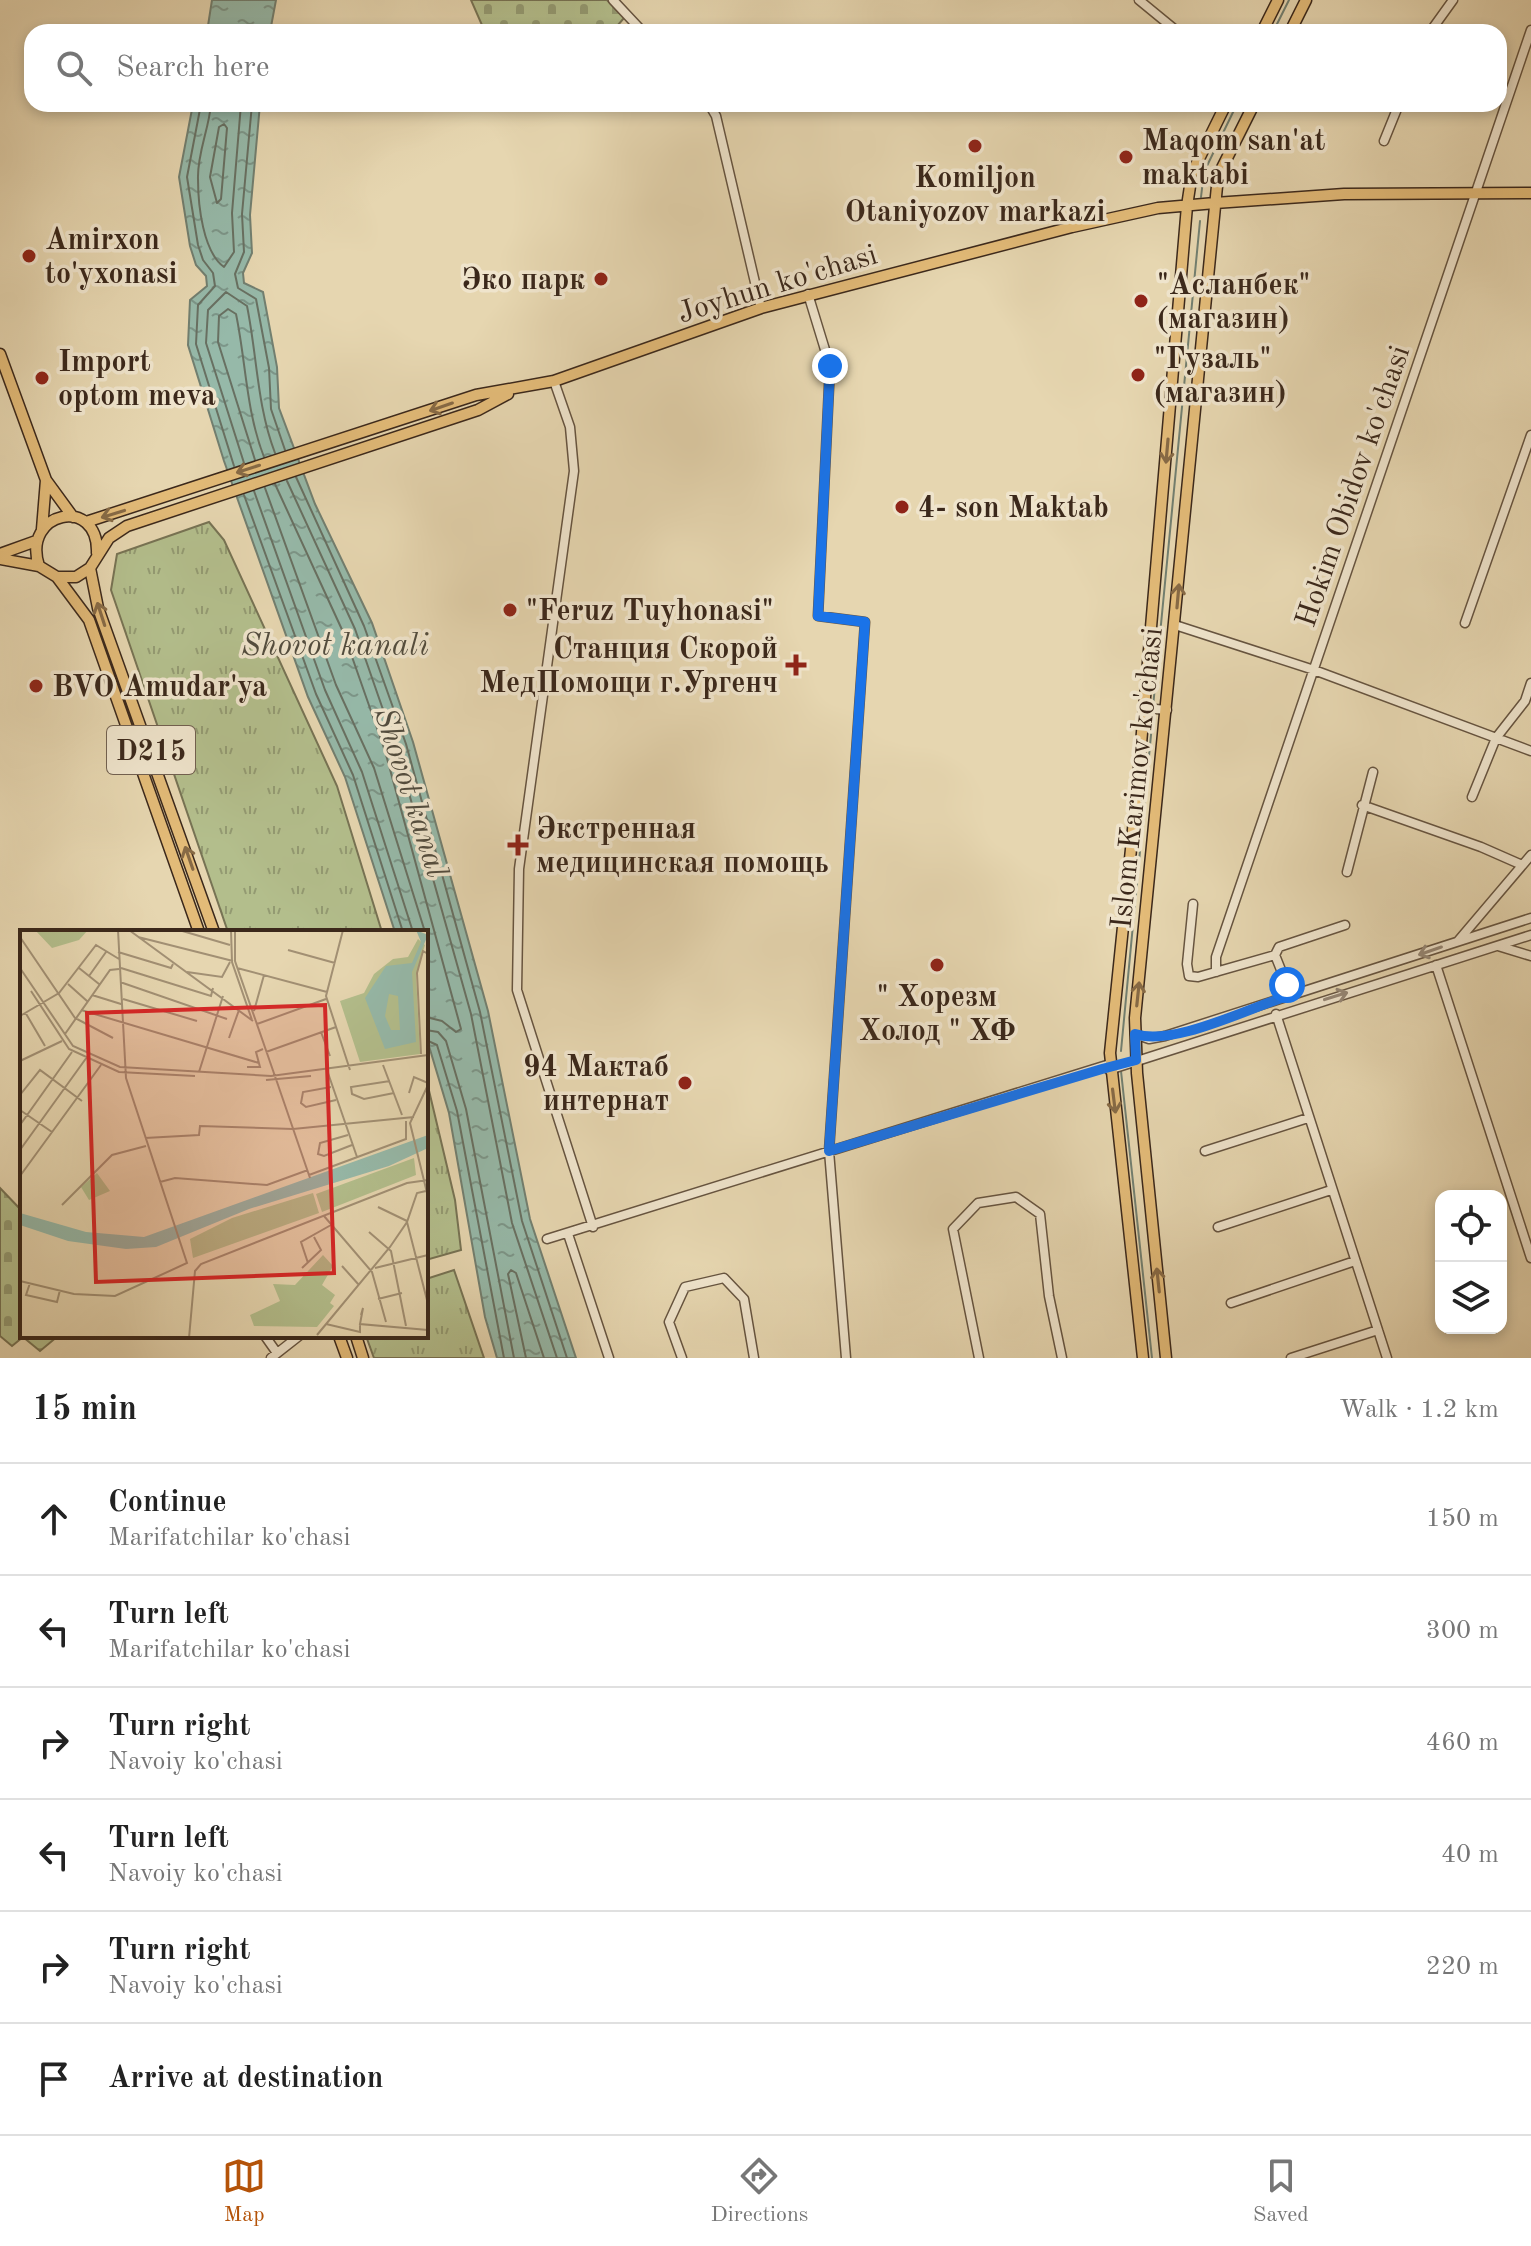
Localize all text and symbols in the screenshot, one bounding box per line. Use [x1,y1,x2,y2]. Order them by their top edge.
search box [24,24,1507,112]
icon: search [52,46,96,90]
text: Search here [116,53,270,83]
place label: Maqom san'at maktabi [1142,127,1325,191]
marker: Komiljon Otaniyozov markazi [966,137,984,155]
marker: Maqom san'at maktabi [1117,148,1135,166]
place label: Komiljon Otaniyozov markazi [845,164,1105,228]
place label: Amirxon to'yxonasi [45,226,177,290]
street label: Joyhun ko'chasi [674,240,881,330]
marker: Amirxon to'yxonasi [20,247,38,265]
place label: Эко парк [461,266,585,296]
marker: Эко парк [592,270,610,288]
place label: "Асланбек" (магазин) [1157,271,1310,335]
marker: "Асланбек" (магазин) [1132,292,1150,310]
street label: Hokim Obidov ko'chasi [1292,342,1416,631]
place label: "Гузаль" (магазин) [1154,345,1286,409]
place label: Import optom meva [58,348,216,412]
route end [812,348,848,384]
marker: "Гузаль" (магазин) [1129,366,1147,384]
marker: Import optom meva [33,369,51,387]
one-way arrow [429,401,454,416]
one-way arrow [1159,438,1174,464]
one-way arrow [236,462,261,477]
place label: 4- son Maktab [918,494,1109,524]
marker: 4- son Maktab [893,498,911,516]
one-way arrow [100,507,126,522]
one-way arrow [1171,583,1186,610]
place label: "Feruz Tuyhonasi" [526,597,774,627]
one-way arrow [93,601,108,626]
marker: "Feruz Tuyhonasi" [501,601,519,619]
street label: Islom Karimov ko'chasi [1107,626,1169,930]
water label: Shovot kanali [241,631,429,663]
place label: Станция Скорой МедПомощи г.Ургенч [479,635,778,699]
marker: Станция Скорой МедПомощи г.Ургенч [785,654,807,676]
place label: BVO Amudar'ya [52,673,267,703]
marker: BVO Amudar'ya [27,677,45,695]
water label: Shovot kanal [367,704,452,883]
road number: D215 [107,726,195,774]
place label: Экстренная медицинская помощь [536,815,829,879]
marker: Экстренная медицинская помощь [507,834,529,856]
one-way arrow [180,846,195,871]
inset map [20,930,428,1338]
one-way arrow [1418,944,1443,959]
marker: " Хорезм Холод " ХФ [928,956,946,974]
route start [1269,967,1305,1003]
one-way arrow [1131,981,1146,1008]
place label: " Хорезм Холод " ХФ [858,983,1016,1047]
one-way arrow [1323,988,1348,1002]
place label: 94 Мактаб интернат [523,1053,669,1117]
marker: 94 Мактаб интернат [676,1074,694,1092]
one-way arrow [1107,1087,1122,1113]
map controls [1435,1190,1507,1334]
button: locate [1435,1190,1507,1262]
button: layers [1435,1262,1507,1334]
one-way arrow [1150,1267,1165,1294]
text: 15 min [32,1393,137,1427]
text: Walk · 1.2 km [1339,1397,1499,1423]
text: Continue [108,1488,227,1518]
icon: ahead [32,1497,76,1541]
text: 150 m [1426,1506,1499,1532]
text: Marifatchilar ko'chasi [108,1525,350,1551]
text: Turn left [108,1600,229,1630]
icon: left [32,1609,76,1653]
text: 300 m [1426,1618,1499,1644]
text: Marifatchilar ko'chasi [108,1637,350,1663]
text: Turn right [108,1712,250,1742]
icon: right [32,1721,76,1765]
text: 460 m [1426,1730,1499,1756]
text: Navoiy ko'chasi [108,1749,283,1775]
text: Turn left [108,1824,229,1854]
icon: left [32,1833,76,1877]
text: 40 m [1441,1842,1499,1868]
text: Navoiy ko'chasi [108,1861,283,1887]
text: Turn right [108,1936,250,1966]
icon: right [32,1945,76,1989]
text: 220 m [1426,1954,1499,1980]
text: Navoiy ko'chasi [108,1973,283,1999]
icon: arrive [32,2057,76,2101]
text: Arrive at destination [108,2064,383,2094]
tab: Map [222,2154,266,2229]
tab: Directions [711,2154,808,2229]
tab: Saved [1253,2154,1309,2229]

